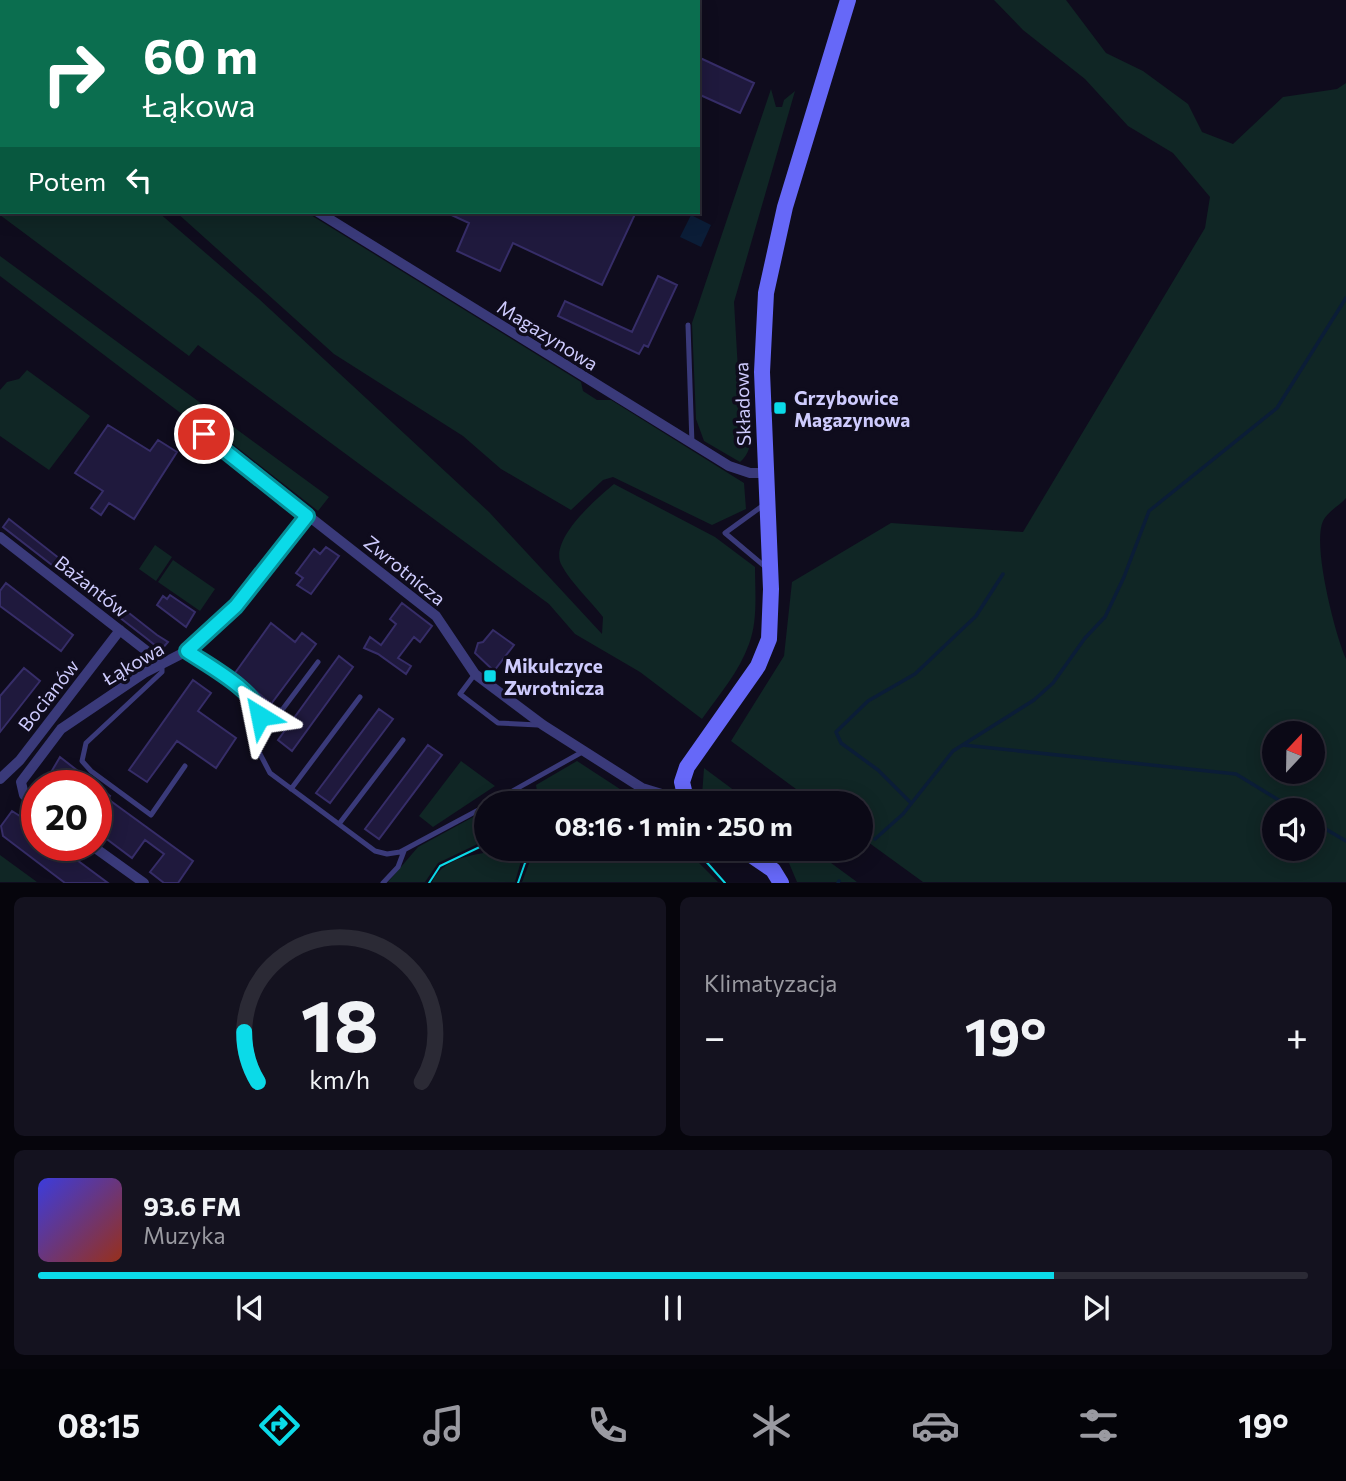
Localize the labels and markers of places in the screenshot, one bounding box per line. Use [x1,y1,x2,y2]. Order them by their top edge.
place label: Grzybowice Magazynowa [794,386,910,431]
marker: Grzybowice Magazynowa [772,400,788,416]
pin [174,404,234,464]
place label: Mikulczyce Zwrotnicza [504,654,604,699]
marker: Mikulczyce Zwrotnicza [482,668,498,684]

